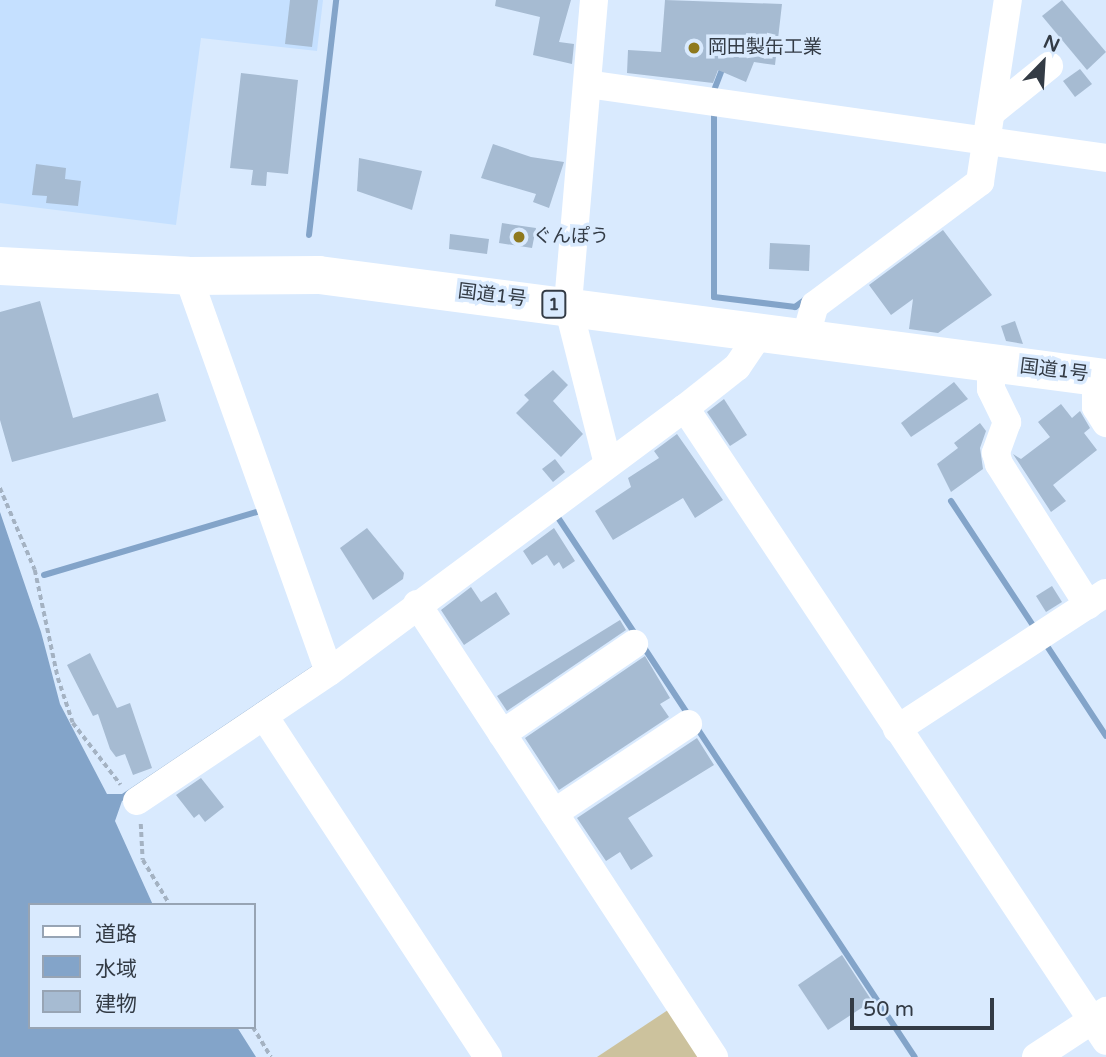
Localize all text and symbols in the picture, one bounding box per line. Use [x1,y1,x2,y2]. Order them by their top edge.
north arrow [1008,28,1078,98]
text: N [1040,31,1063,57]
place label: 岡田製缶工業 [708,37,822,59]
marker: 岡田製缶工業 [686,40,702,56]
place label: ぐんぽう [533,226,609,248]
marker: ぐんぽう [511,229,527,245]
street label: 国道1号 [456,280,528,312]
road number: 1 [540,290,568,318]
street label: 国道1号 [1018,355,1090,387]
legend [28,903,256,1029]
text: 道路 [95,922,137,947]
text: 水域 [95,957,137,982]
scale bar [854,984,998,1028]
text: 建物 [95,992,137,1017]
text: 50 m [863,997,914,1022]

